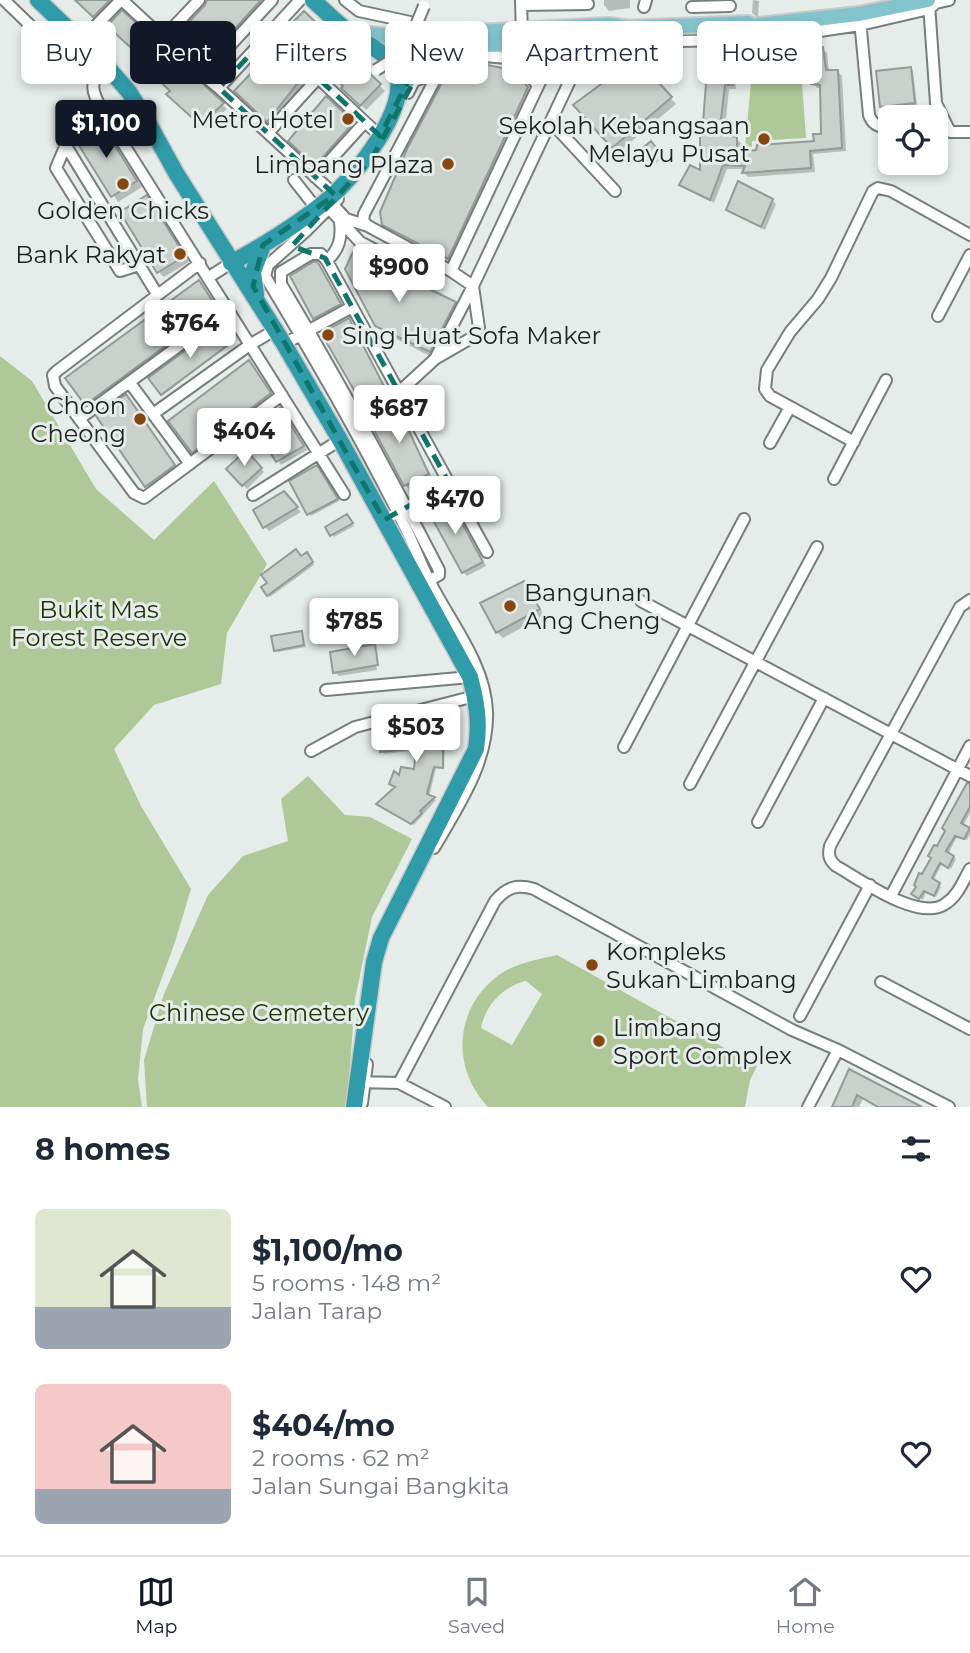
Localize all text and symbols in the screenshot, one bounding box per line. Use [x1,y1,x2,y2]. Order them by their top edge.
chip: Buy [21,21,116,84]
chip: Rent [130,21,236,84]
chip: Filters [250,21,371,84]
chip: New [385,21,488,84]
chip: Apartment [502,21,683,84]
chip: House [697,21,822,84]
pin: $1,100 [49,100,163,160]
place label: Metro Hotel [191,105,334,134]
map controls [878,105,948,175]
button: locate [878,105,948,175]
text: $1,100 [71,109,141,137]
marker: Metro Hotel [340,111,356,127]
place label: Sekolah Kebangsaan Melayu Pusat [498,111,750,168]
marker: Sekolah Kebangsaan Melayu Pusat [756,131,772,147]
place label: Limbang Plaza [254,150,434,179]
marker: Limbang Plaza [440,156,456,172]
marker: Golden Chicks [115,176,131,192]
place label: Golden Chicks [37,196,209,225]
place label: Bank Rakyat [15,240,166,269]
pin: $900 [358,244,440,304]
marker: Bank Rakyat [172,246,188,262]
text: $900 [369,253,429,281]
pin: $764 [149,300,231,360]
text: $764 [161,309,219,337]
place label: Sing Huat Sofa Maker [342,321,601,350]
marker: Sing Huat Sofa Maker [320,327,336,343]
pin: $687 [358,386,440,445]
place label: Choon Cheong [31,391,126,448]
text: $687 [370,394,428,422]
pin: $404 [203,408,285,468]
marker: Choon Cheong [132,411,148,427]
text: $404 [213,417,275,445]
pin: $470 [414,476,496,536]
text: $470 [425,485,485,513]
place label: Bangunan Ang Cheng [524,578,661,635]
park label: Bukit Mas Forest Reserve [11,595,187,652]
pin: $785 [313,598,395,658]
marker: Bangunan Ang Cheng [502,598,518,614]
text: $785 [325,607,383,635]
pin: $503 [375,704,457,764]
text: $503 [387,713,445,741]
place label: Kompleks Sukan Limbang [606,937,797,994]
marker: Kompleks Sukan Limbang [584,957,600,973]
park label: Chinese Cemetery [149,998,369,1027]
place label: Limbang Sport Complex [613,1013,792,1070]
marker: Limbang Sport Complex [591,1033,607,1049]
icon: filters [897,1130,935,1168]
text: 8 homes [35,1131,170,1168]
text: $1,100/mo [252,1232,403,1269]
icon: home [91,1237,175,1321]
icon: heart [897,1260,935,1298]
text: 5 rooms · 148 m² [252,1269,441,1297]
text: Jalan Tarap [252,1297,382,1325]
text: $404/mo [252,1407,395,1444]
icon: home [91,1412,175,1496]
icon: heart [897,1435,935,1473]
text: 2 rooms · 62 m² [252,1444,430,1472]
text: Jalan Sungai Bangkita [252,1472,510,1500]
tab: Map [135,1573,178,1638]
tab: Saved [448,1573,505,1638]
tab: Home [776,1573,835,1638]

